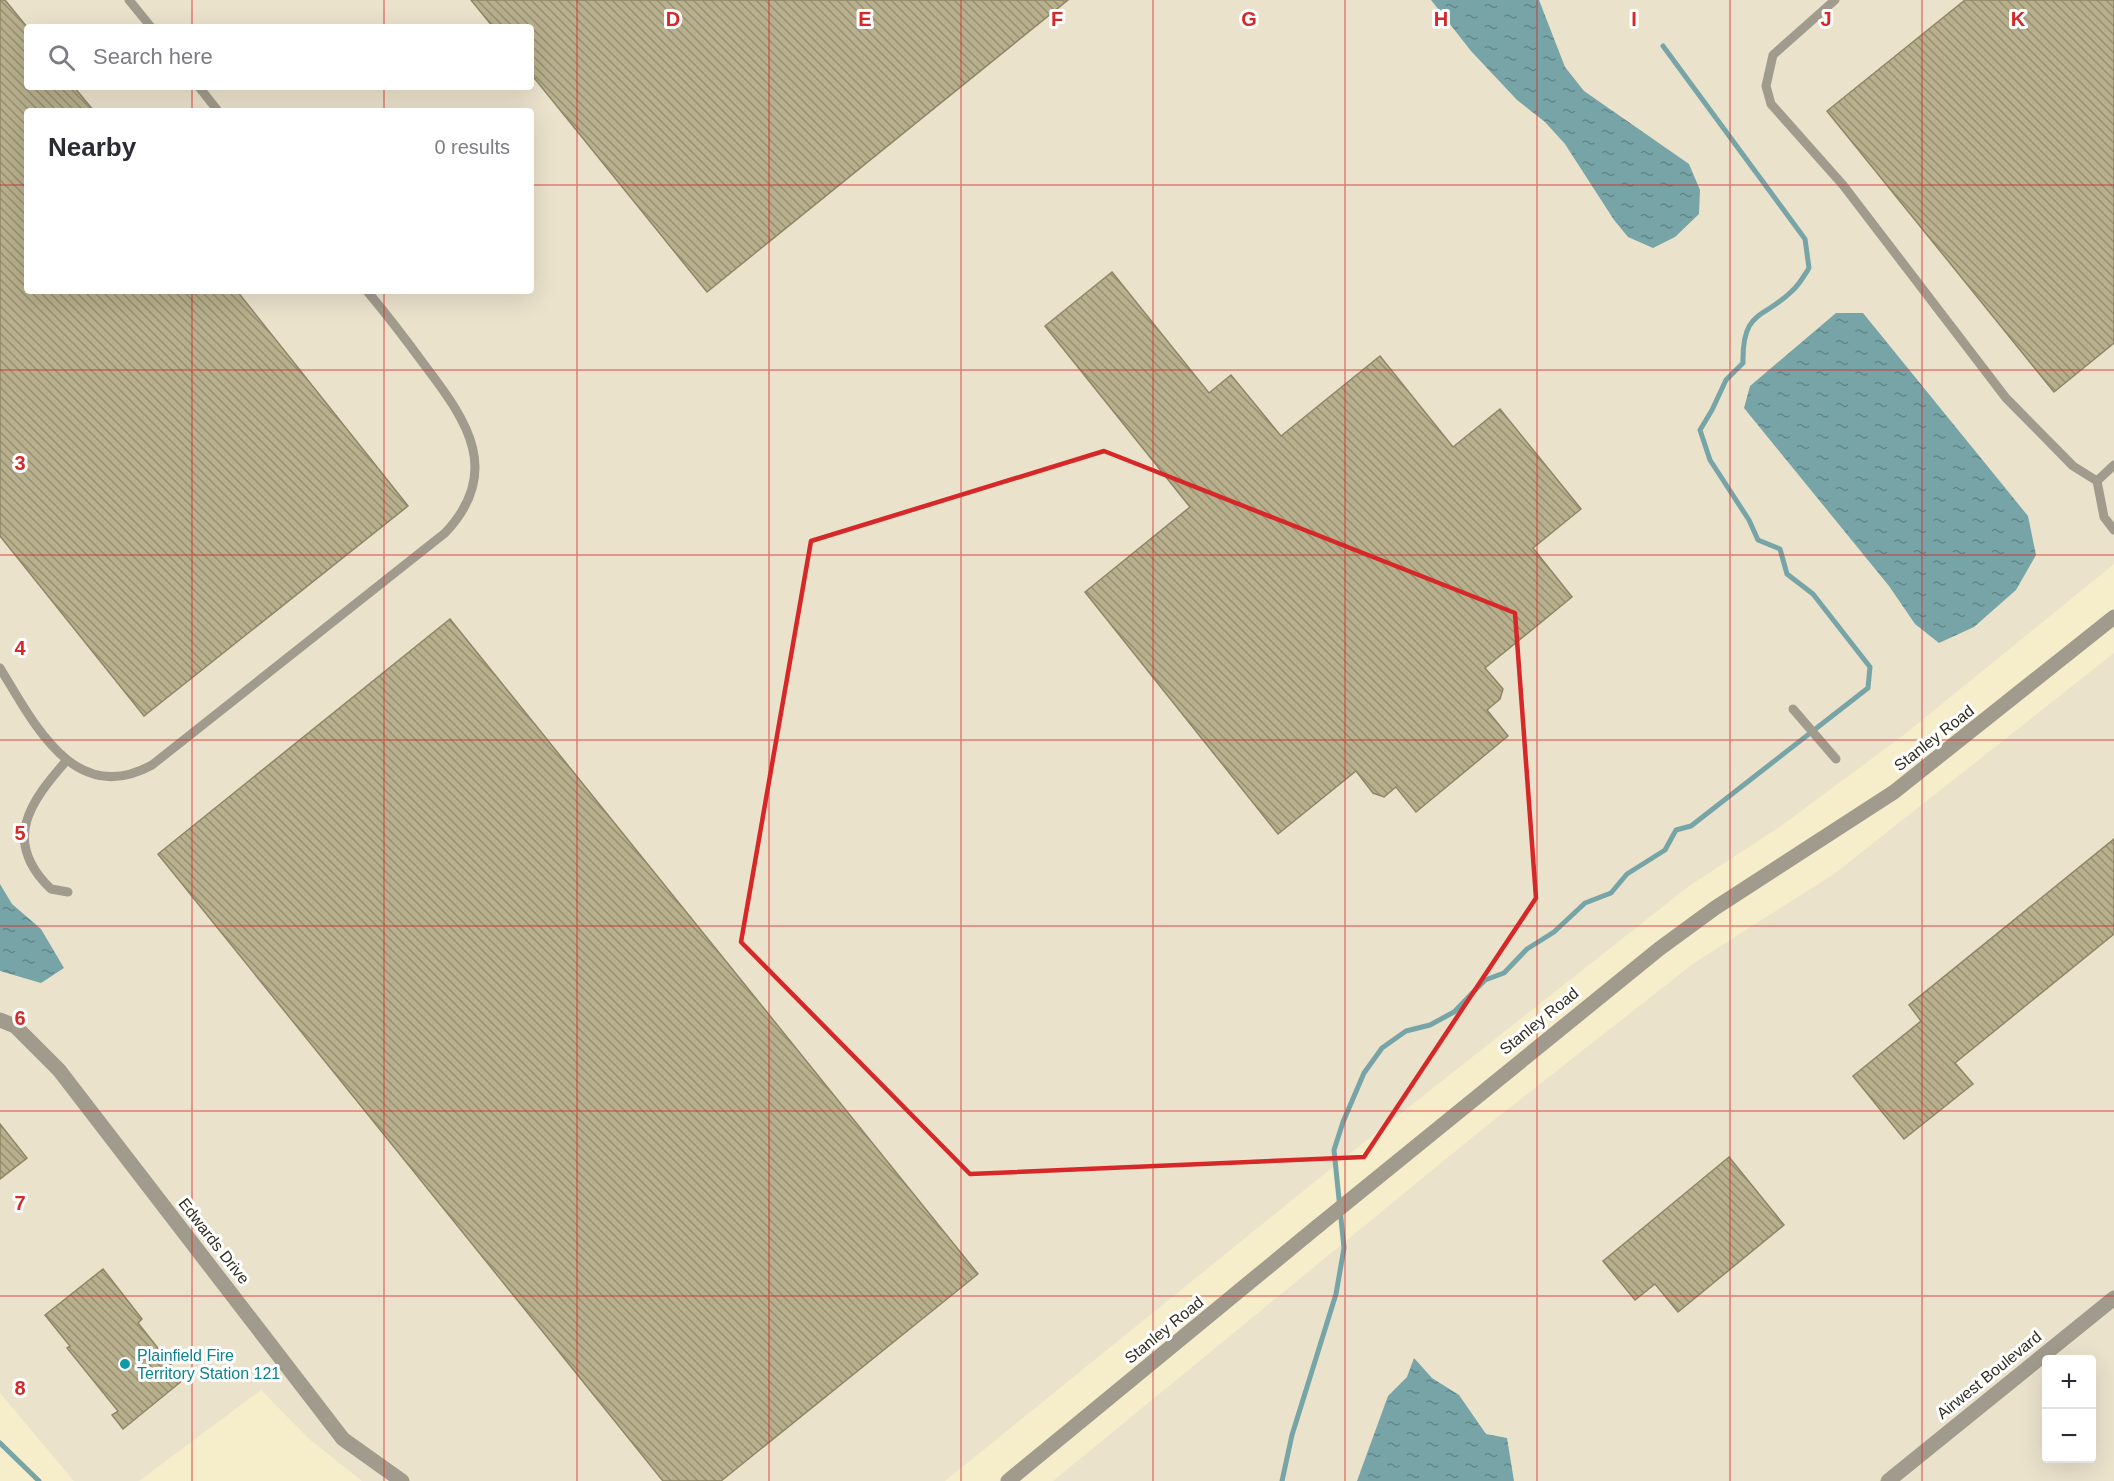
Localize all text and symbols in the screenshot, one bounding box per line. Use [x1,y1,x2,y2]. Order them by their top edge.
text: D [666,8,680,30]
text: E [858,8,872,30]
text: F [1051,8,1063,30]
text: G [1241,8,1257,30]
text: H [1434,8,1448,30]
text: I [1631,8,1637,30]
text: J [1820,8,1832,30]
text: K [2011,8,2026,30]
search box [24,24,534,90]
icon: search [45,41,78,74]
text: Search here [93,44,213,69]
text: Nearby [48,132,136,162]
text: 0 results [434,136,510,158]
text: 3 [14,452,26,474]
text: 4 [14,637,26,659]
street label: Stanley Road [1891,702,1977,774]
text: 5 [14,822,26,844]
street label: Stanley Road [1496,984,1582,1058]
text: 6 [14,1007,26,1029]
text: 7 [14,1192,26,1214]
street label: Edwards Drive [175,1195,253,1287]
street label: Stanley Road [1121,1293,1207,1367]
street label: Airwest Boulevard [1934,1328,2044,1422]
place label: Plainfield Fire Territory Station 121 [137,1347,280,1382]
map controls [2042,1355,2096,1463]
button: + [2042,1355,2096,1409]
marker: Plainfield Fire Territory Station 121 [118,1357,132,1371]
text: 8 [14,1377,26,1399]
button: − [2042,1409,2096,1463]

